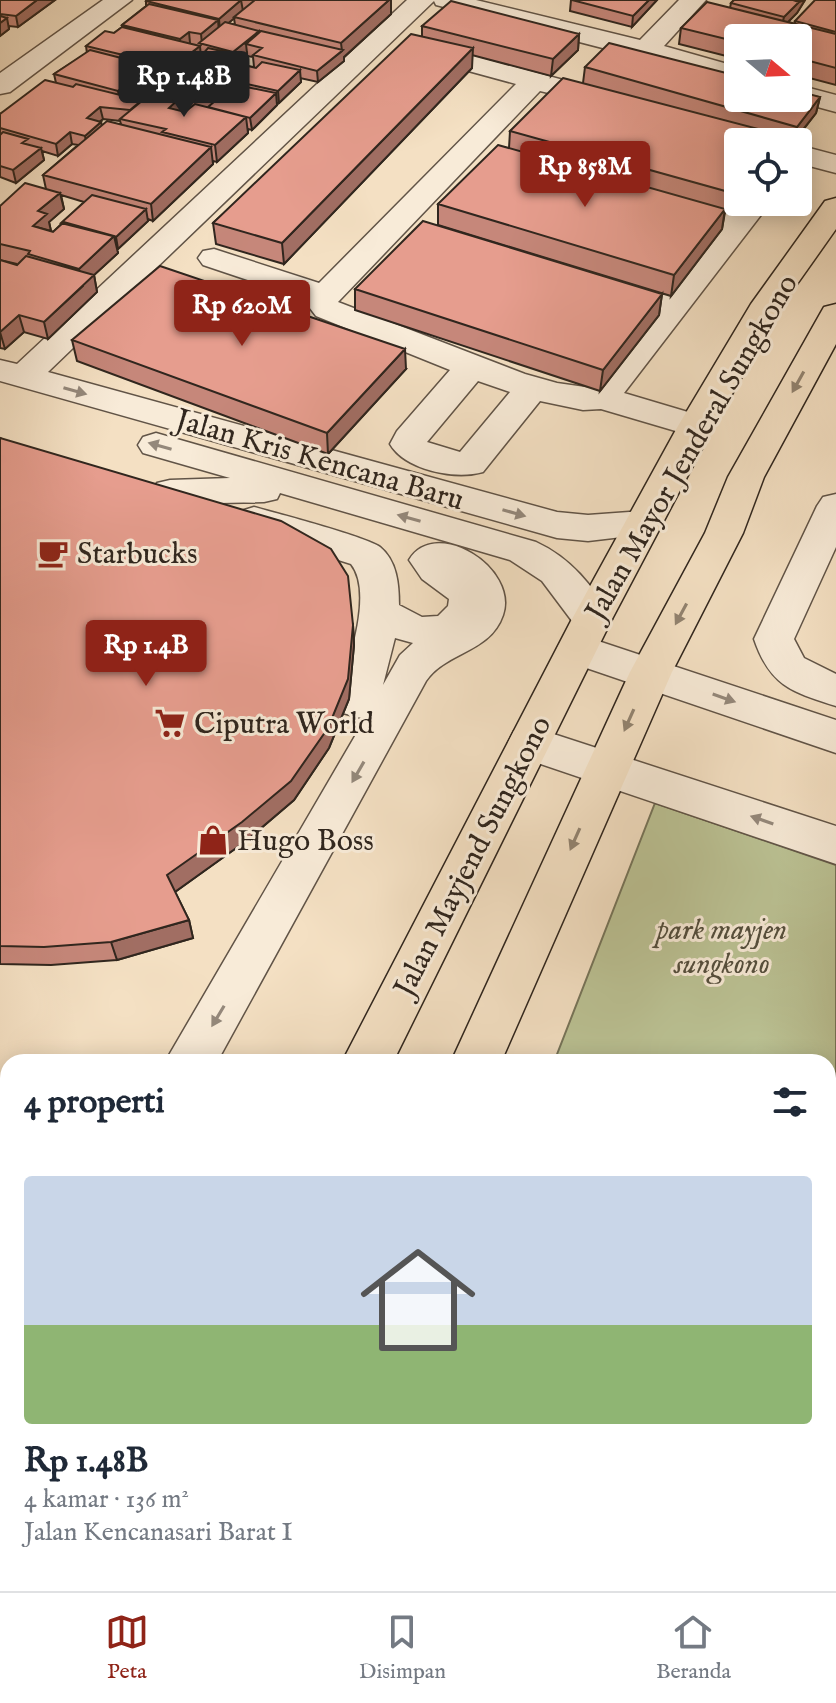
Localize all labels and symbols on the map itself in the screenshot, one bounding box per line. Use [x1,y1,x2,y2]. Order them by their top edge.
north arrow [724,24,812,112]
pin: Rp 1.48B [101,51,267,119]
pin: Rp 858M [511,141,659,209]
street label: Jalan Mayor Jenderal Sungkono [576,268,808,631]
pin: Rp 620M [168,280,316,348]
one-way arrow [792,371,806,393]
one-way arrow [63,386,88,398]
street label: Jalan Kris Kencana Baru [168,401,468,520]
one-way arrow [147,439,171,452]
one-way arrow [502,508,527,520]
one-way arrow [397,512,422,524]
cafe icon: Starbucks [36,536,70,570]
place label: Starbucks [77,536,198,574]
one-way arrow [675,602,688,625]
pin: Rp 1.4B [72,620,220,688]
one-way arrow [713,692,737,704]
supermarket icon: Ciputra World [153,706,187,740]
place label: Ciputra World [194,706,375,744]
one-way arrow [622,708,636,732]
street label: Jalan Mayjend Sungkono [385,710,561,1006]
one-way arrow [351,761,365,783]
one-way arrow [750,813,774,825]
shop icon: Hugo Boss [196,823,230,857]
place label: Hugo Boss [237,823,374,861]
one-way arrow [569,828,582,851]
park label: park mayjen sungkono [652,912,787,984]
one-way arrow [211,1005,225,1027]

